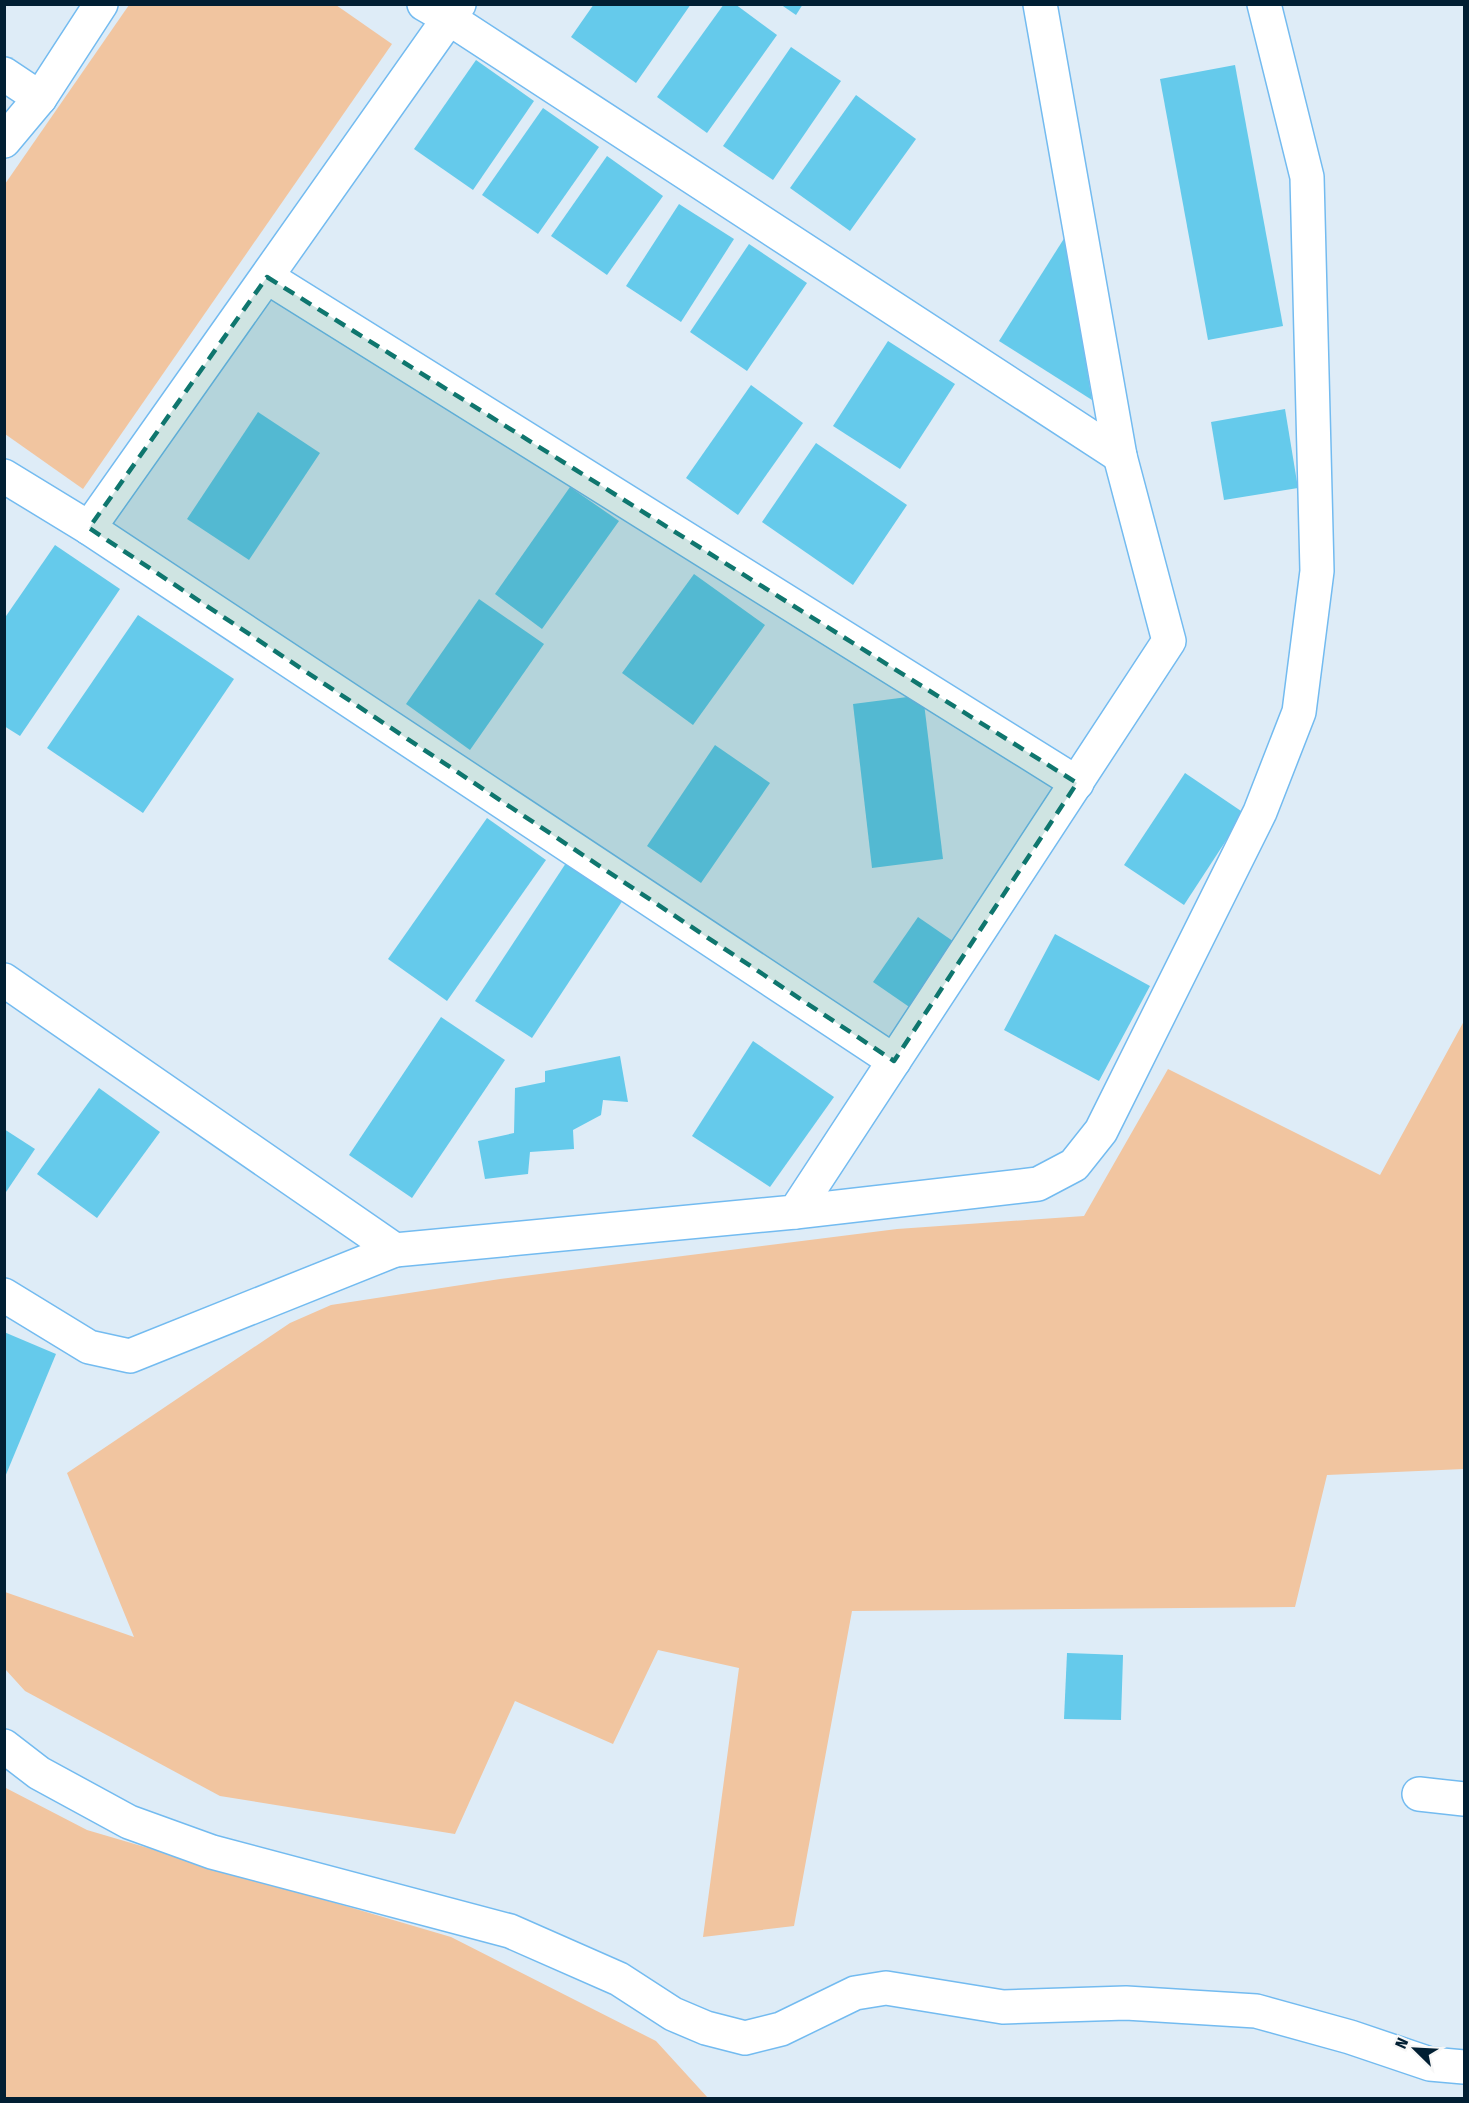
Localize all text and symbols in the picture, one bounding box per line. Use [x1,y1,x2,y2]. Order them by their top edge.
north arrow [1385,2019,1445,2079]
text: N [1391,2035,1412,2051]

